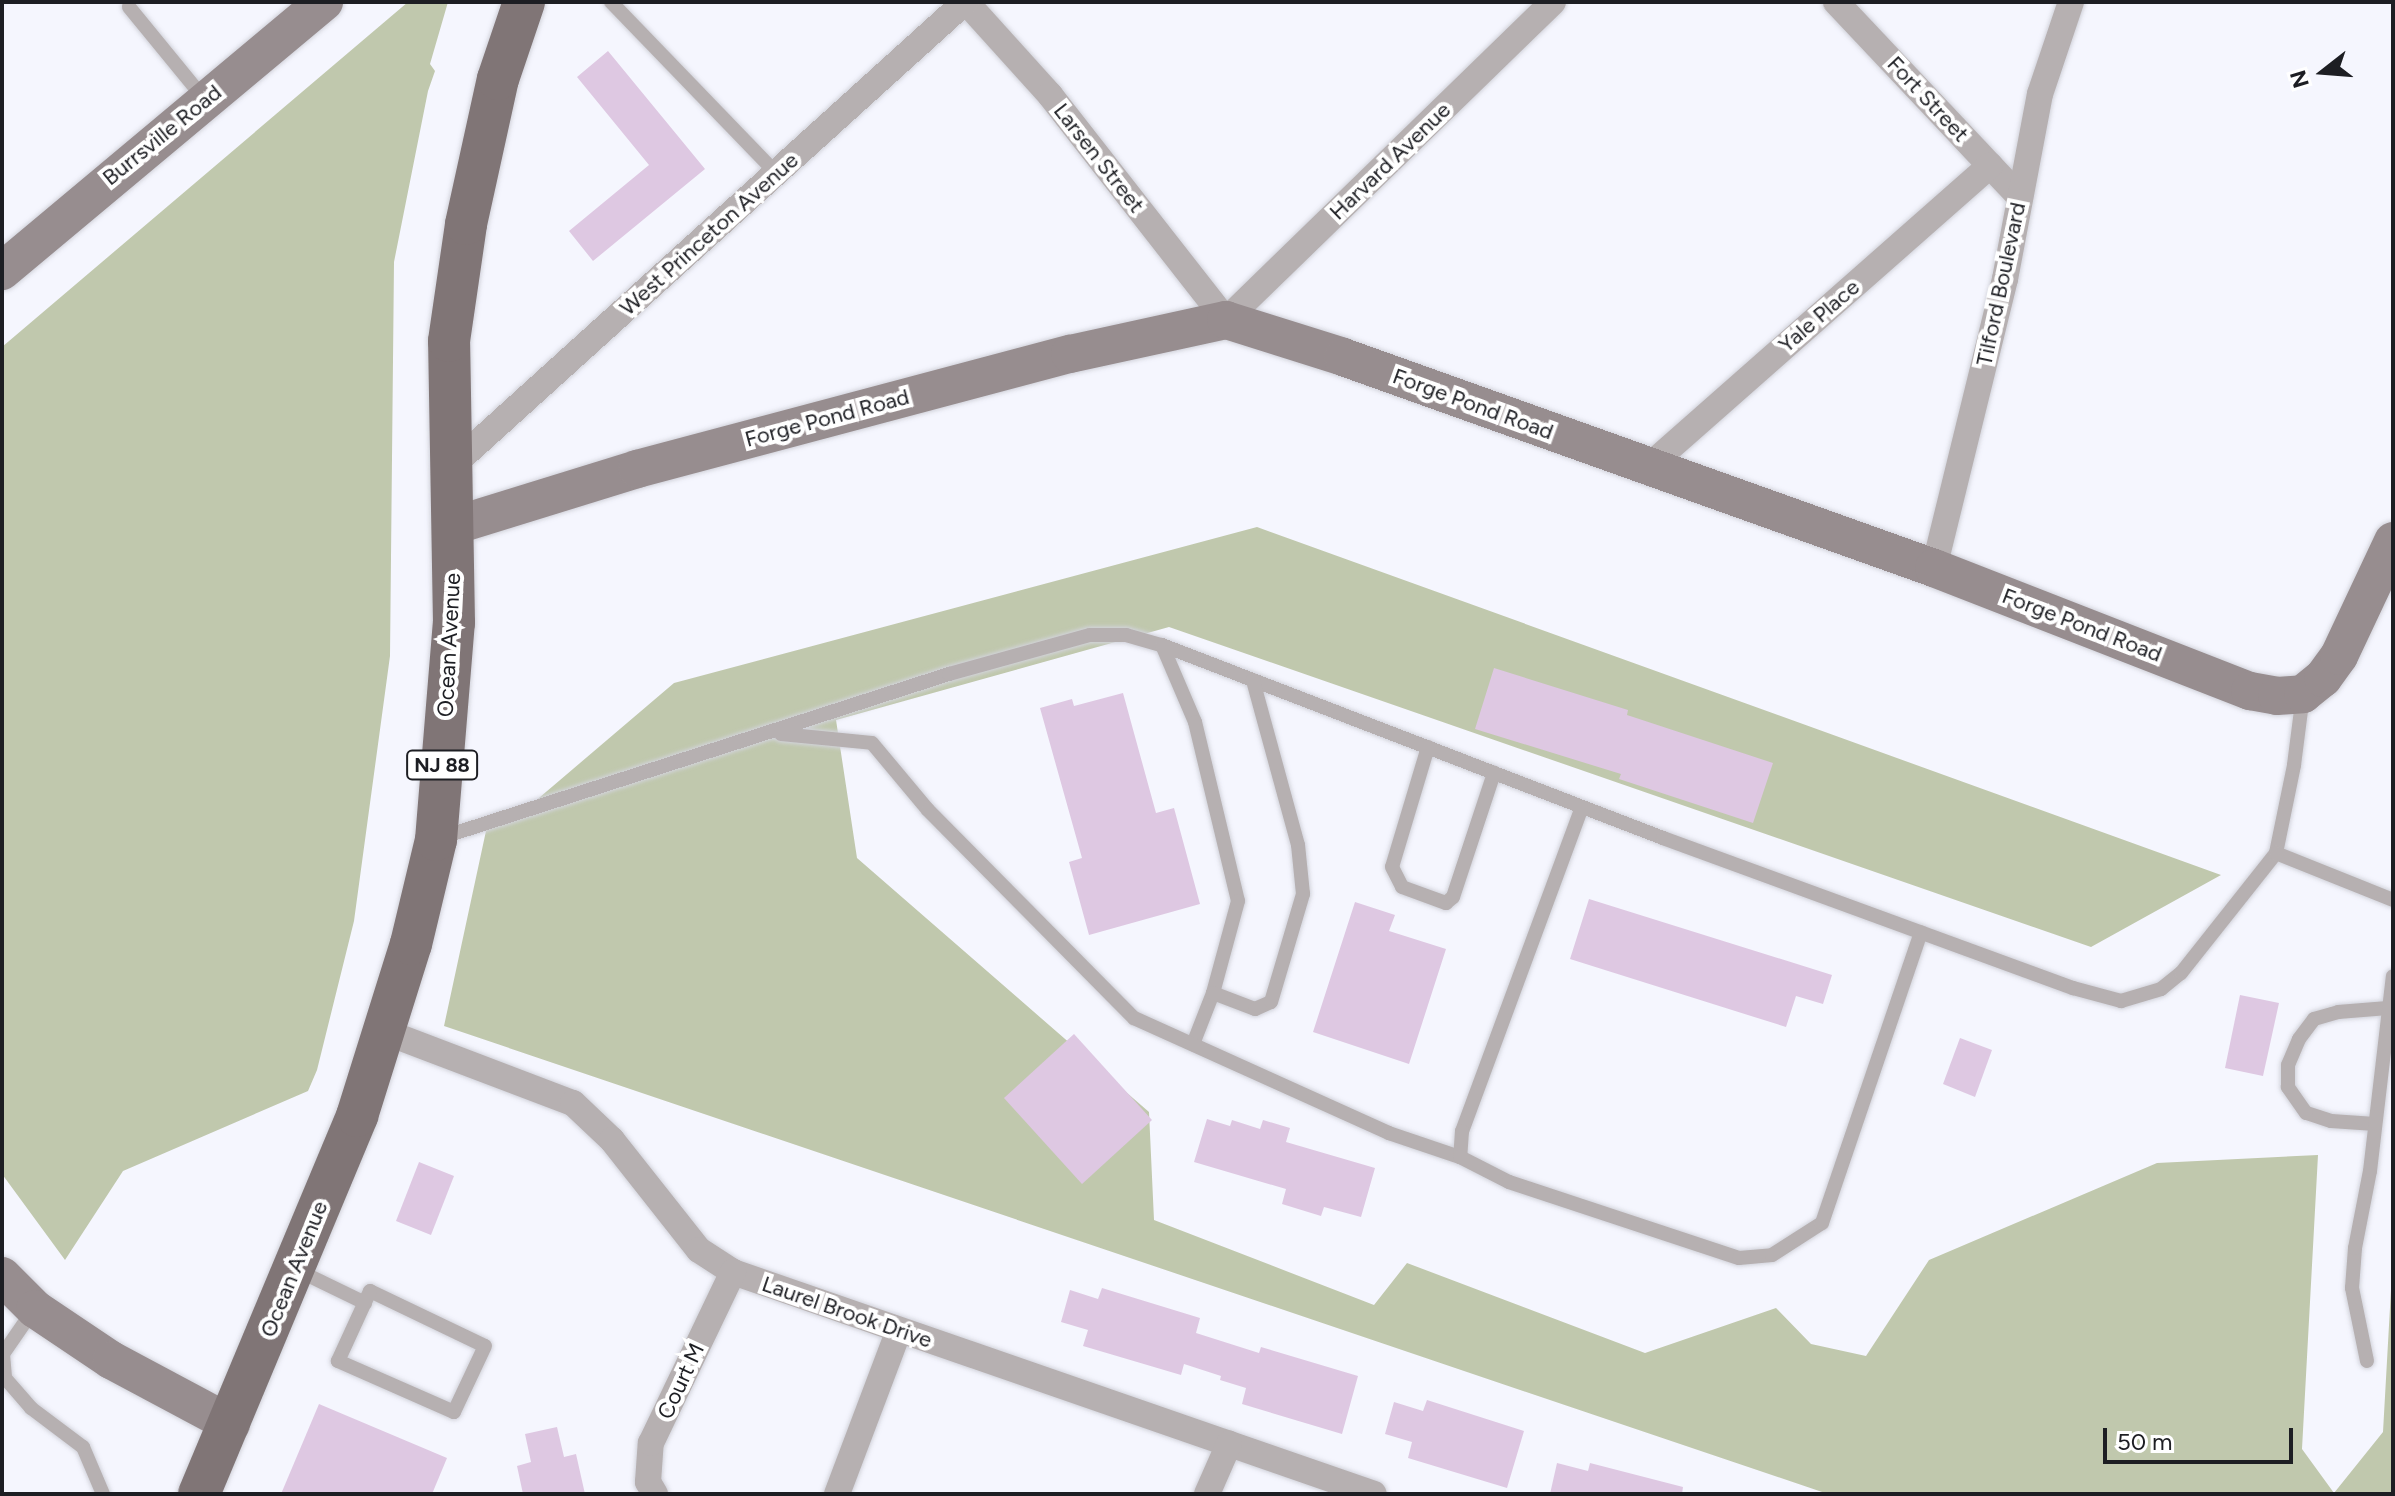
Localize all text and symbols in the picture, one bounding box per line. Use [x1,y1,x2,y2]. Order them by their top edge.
north arrow [2283,32,2363,112]
street label: Fort Street [1882,51,1974,147]
text: N [2284,67,2315,91]
street label: Burrsville Road [97,79,227,191]
street label: Harvard Avenue [1324,97,1456,225]
street label: Larsen Street [1048,98,1150,218]
street label: West Princeton Avenue [614,147,804,321]
street label: Tilford Boulevard [1971,200,2031,368]
street label: Yale Place [1773,274,1865,358]
street label: Forge Pond Road [1389,363,1557,445]
street label: Forge Pond Road [742,383,912,453]
street label: Ocean Avenue [432,572,466,718]
street label: Forge Pond Road [1998,582,2166,668]
road number: NJ 88 [406,749,478,781]
street label: Ocean Avenue [255,1197,333,1341]
street label: Laurel Brook Drive [759,1271,935,1353]
street label: Court M [652,1339,710,1423]
scale bar [2107,1412,2297,1462]
text: 50 m [2117,1427,2173,1456]

